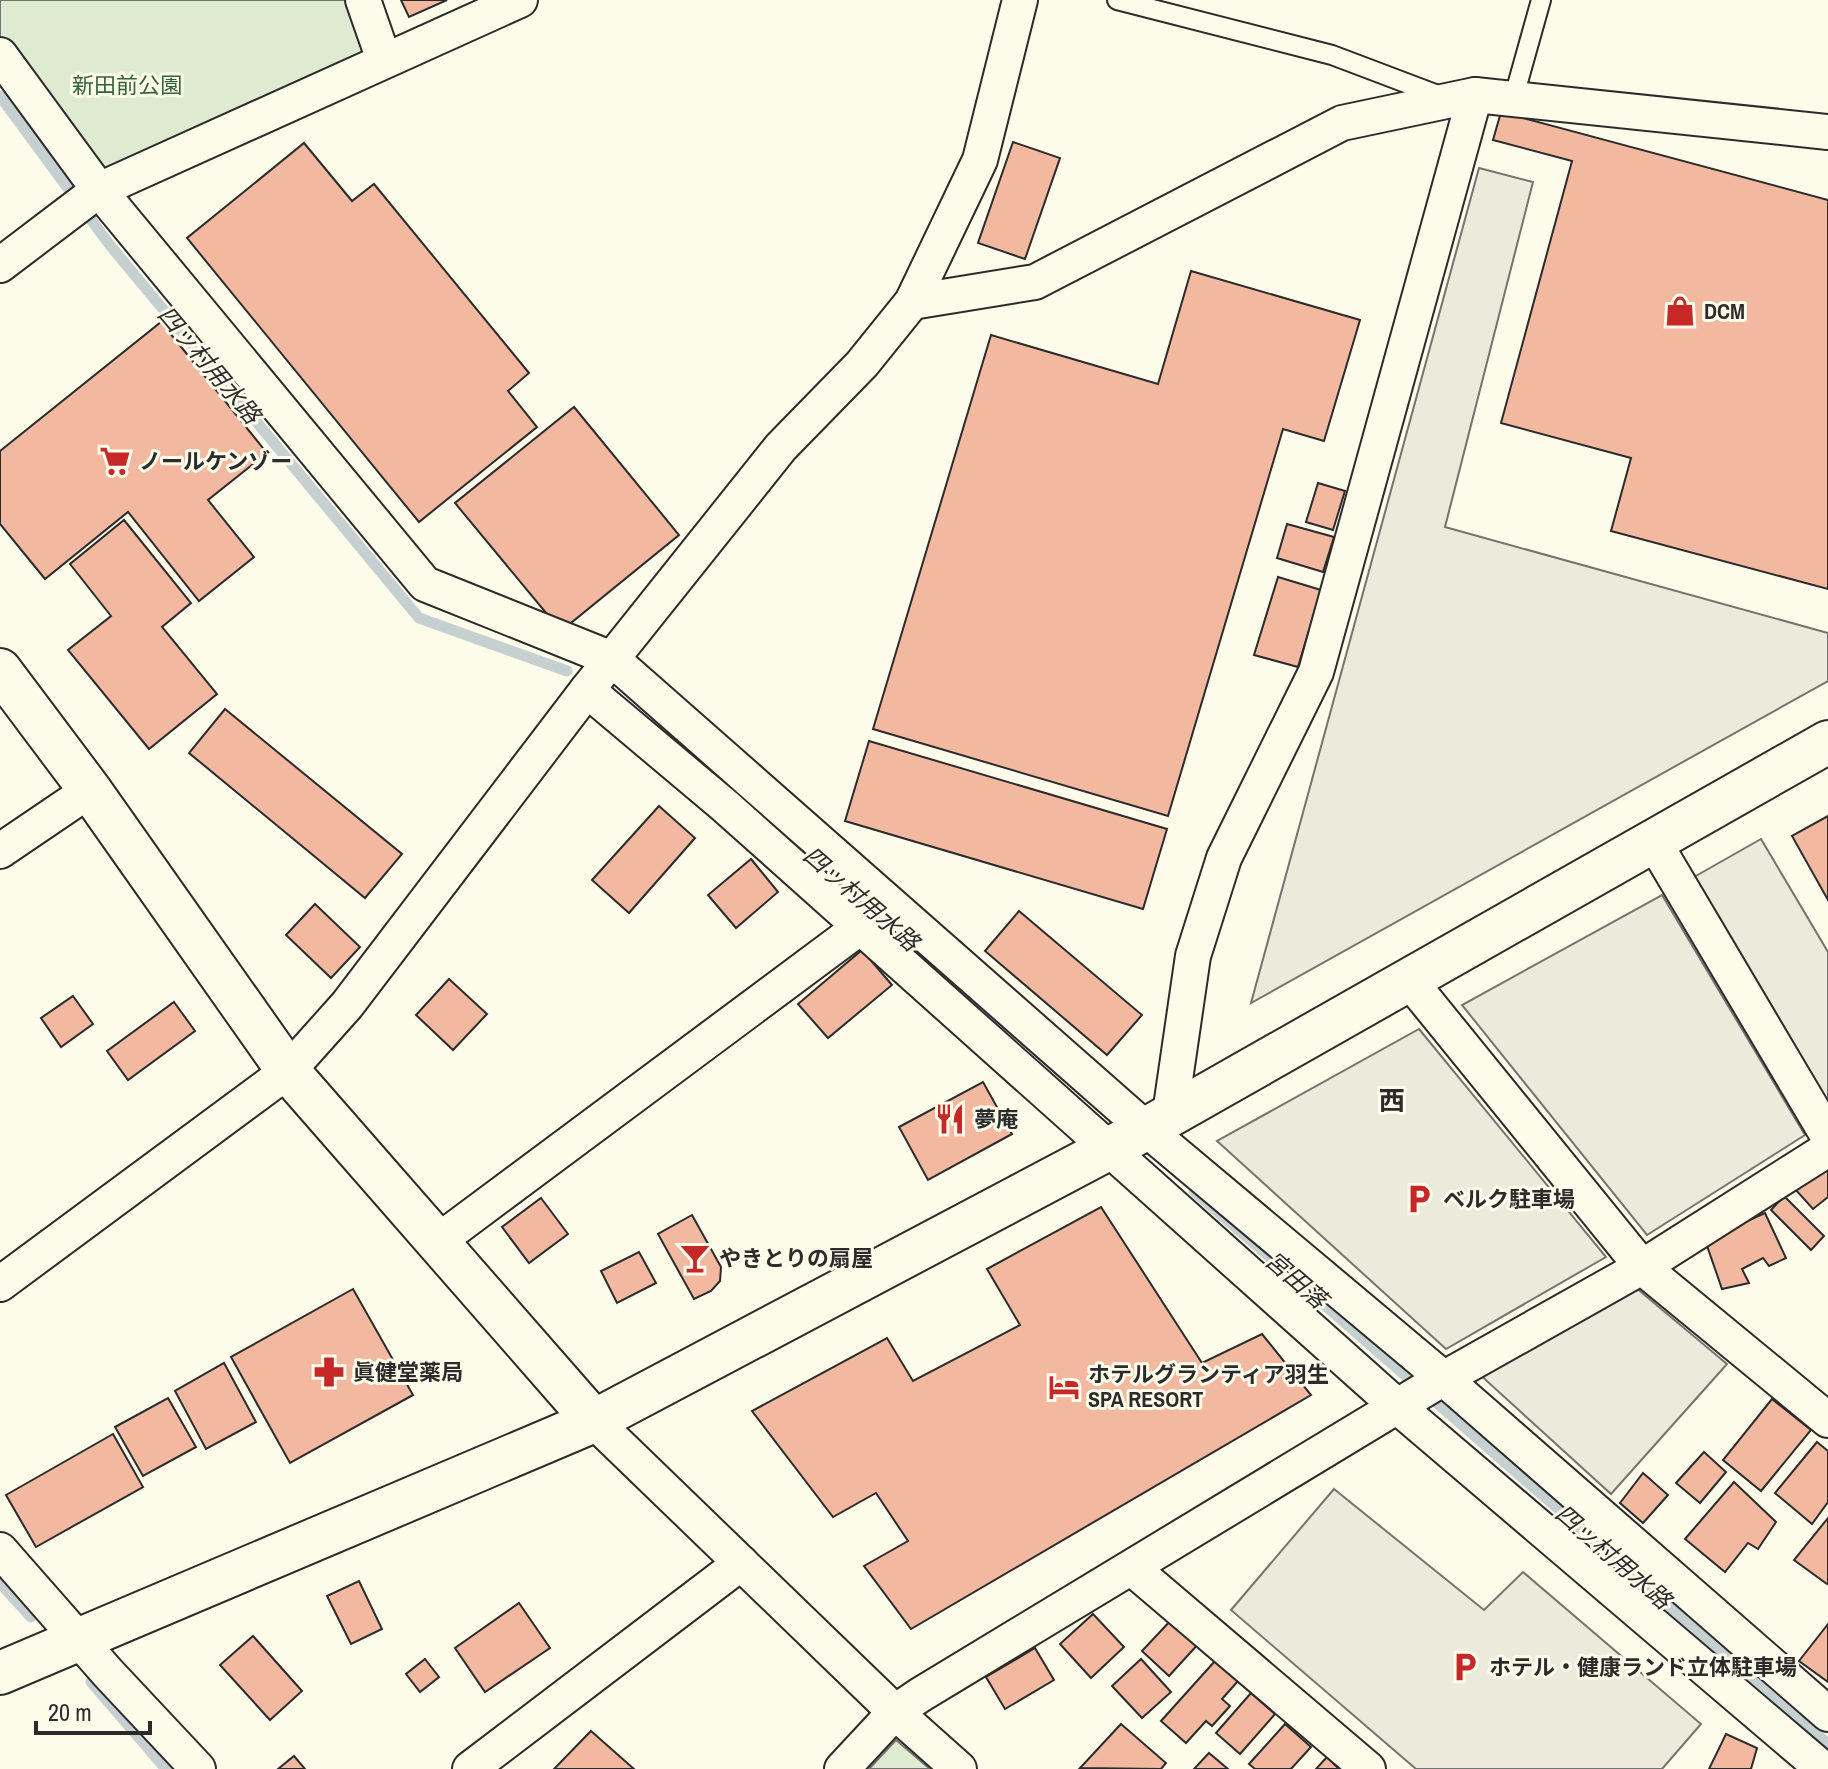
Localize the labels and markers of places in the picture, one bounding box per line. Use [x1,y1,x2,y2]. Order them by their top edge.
shop icon: DCM [1663,294,1697,328]
place label: DCM [1704,296,1745,326]
supermarket icon: ノールケンゾー [98,444,132,478]
place label: ノールケンゾー [139,446,292,476]
restaurant icon: 夢庵 [933,1102,967,1136]
place label: 夢庵 [974,1104,1018,1134]
parking icon: ベルク駐車場 [1402,1182,1436,1216]
place label: ベルク駐車場 [1443,1184,1575,1214]
bar icon: やきとりの扇屋 [678,1241,712,1275]
place label: やきとりの扇屋 [719,1243,873,1273]
pharmacy icon: 眞健堂薬局 [312,1355,346,1389]
place label: 眞健堂薬局 [353,1357,463,1387]
place label: ホテルグランティア羽生 SPA RESORT [1088,1359,1329,1414]
hotel icon: ホテルグランティア羽生 SPA RESORT [1047,1370,1081,1404]
parking icon: ホテル・健康ランド立体駐車場 [1448,1650,1482,1684]
place label: ホテル・健康ランド立体駐車場 [1489,1652,1797,1682]

